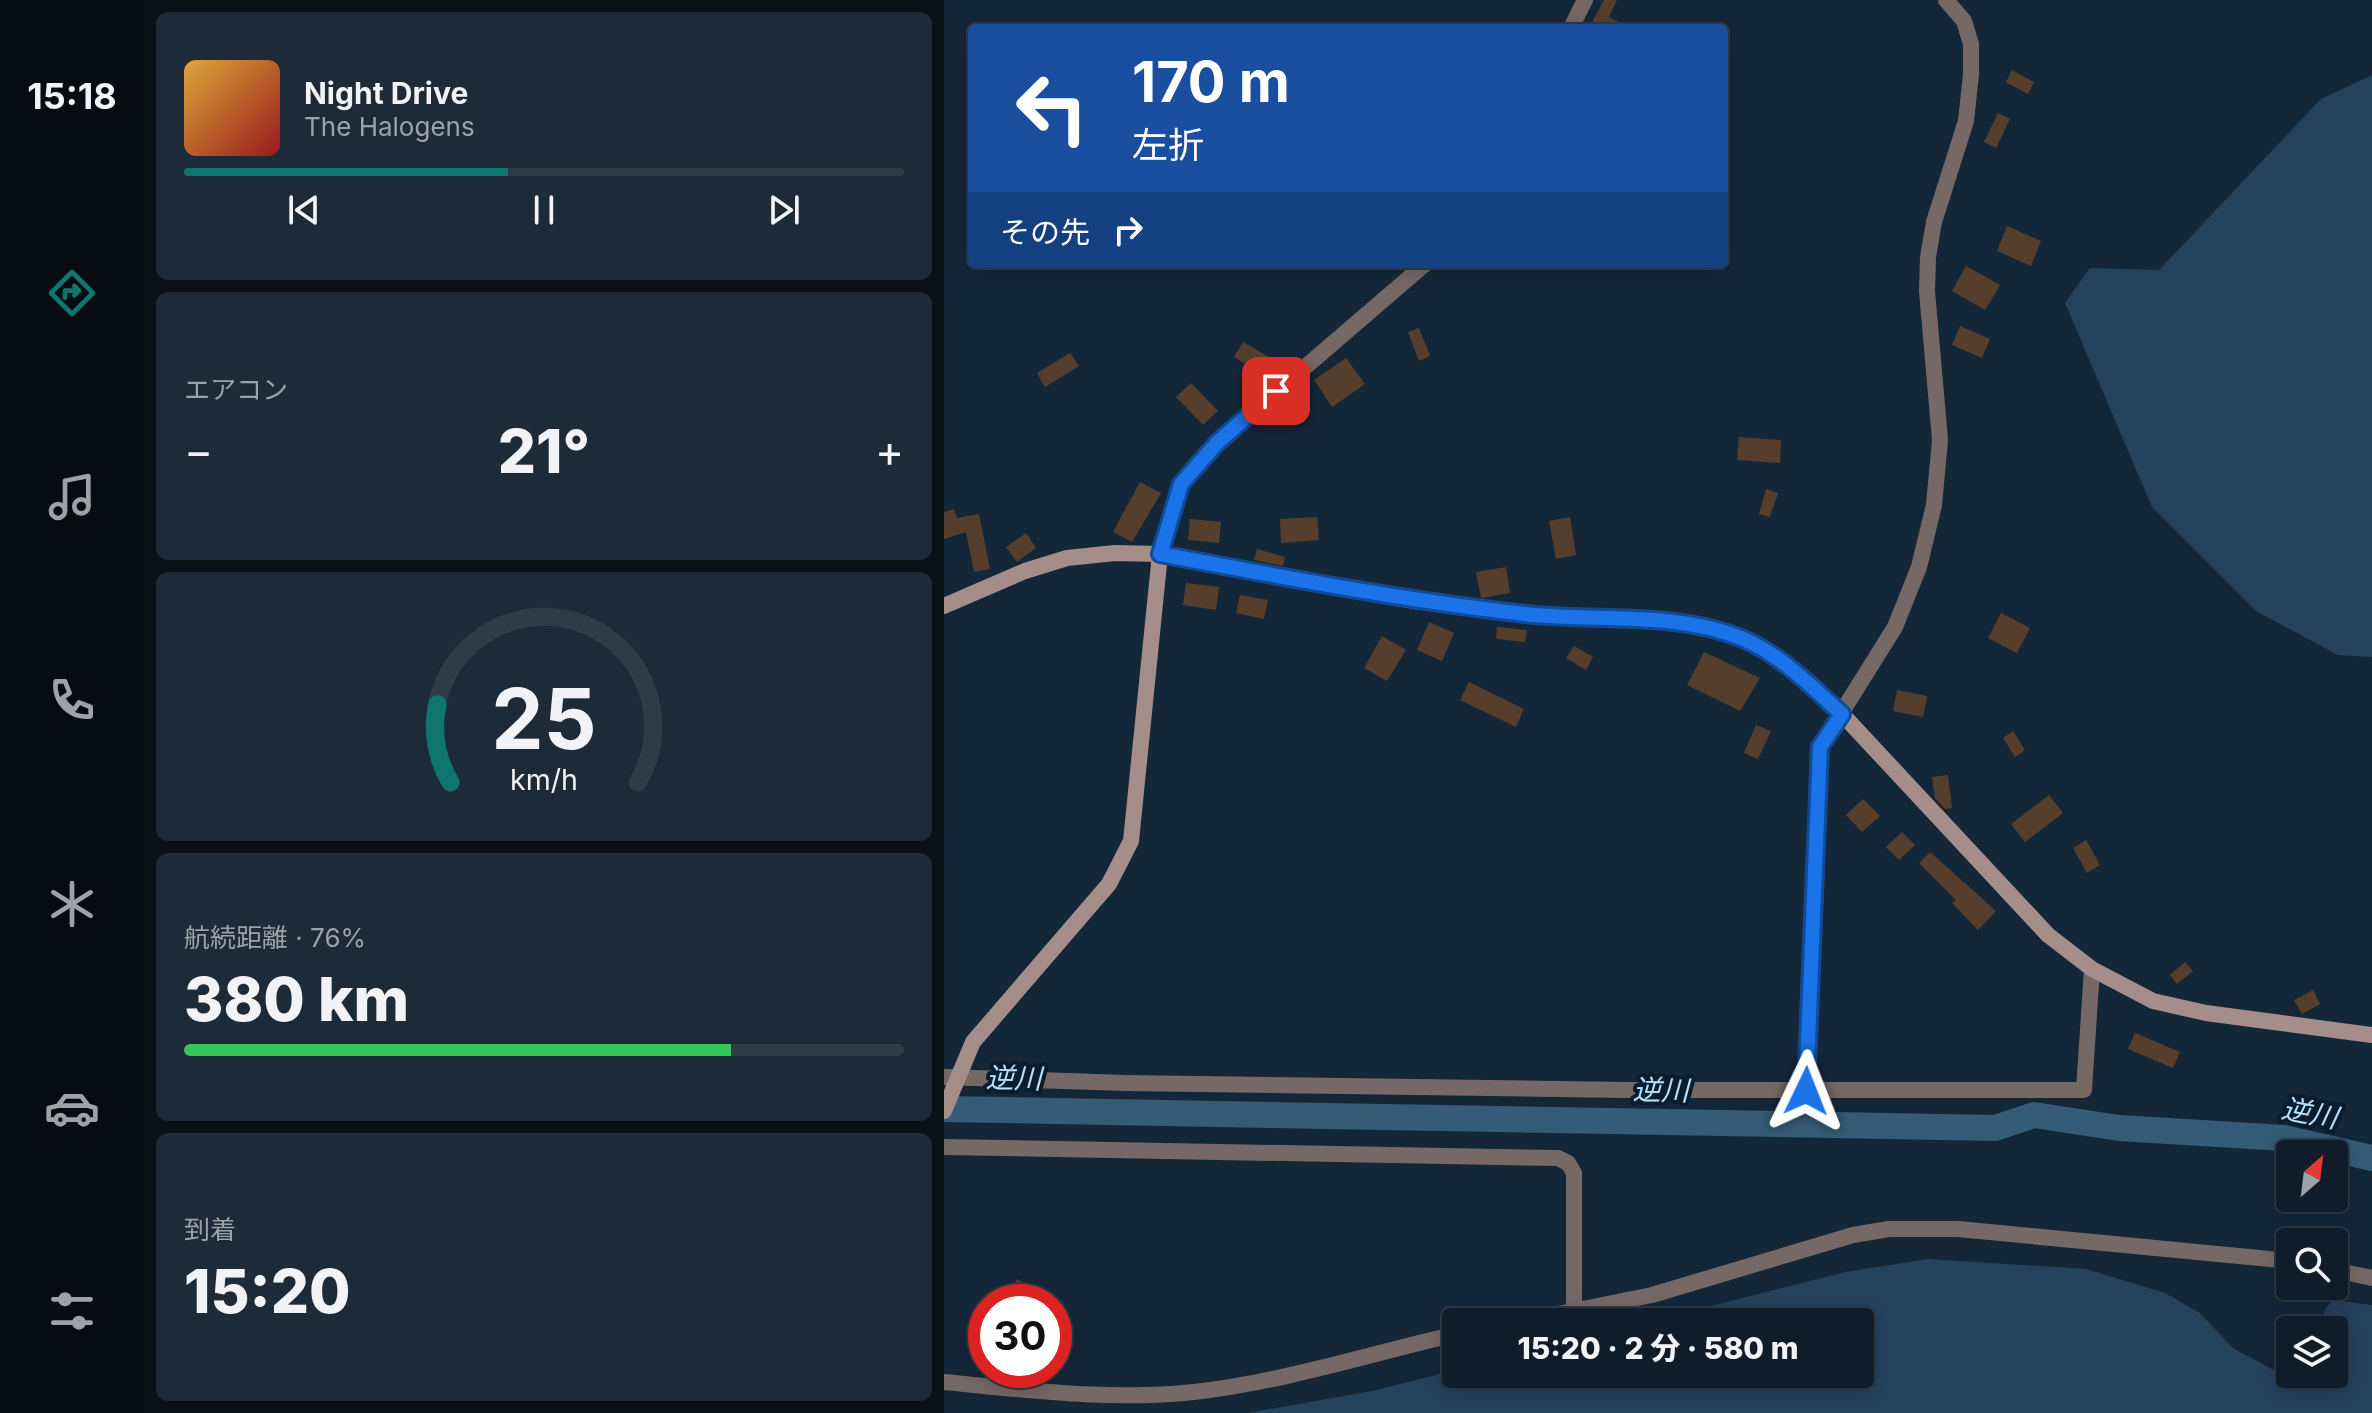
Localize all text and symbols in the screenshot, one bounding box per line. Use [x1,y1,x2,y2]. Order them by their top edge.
text: 170 m [1132,48,1290,116]
icon: left [1000,56,1104,160]
text: 15:18 [27,74,117,118]
text: Night Drive [304,75,468,111]
text: The Halogens [304,111,475,142]
text: 左折 [1132,123,1204,167]
icon: previous [282,188,326,232]
icon: pause [522,188,566,232]
icon: next [762,188,806,232]
icon: right [1106,208,1150,252]
text: その先 [1000,214,1090,250]
icon: directions [44,265,100,321]
pin [1242,357,1310,425]
icon: arrive [1254,369,1298,413]
text: エアコン [184,374,288,405]
text: 21° [498,415,590,487]
text: − [184,424,213,478]
text: + [875,424,904,478]
icon: music [44,469,100,525]
text: 25 [491,667,597,768]
icon: phone [44,672,100,728]
text: km/h [510,762,578,797]
icon: climate [44,876,100,932]
text: 航続距離 · 76% [184,922,366,953]
text: 380 km [184,963,409,1035]
position arrow [1764,1049,1848,1133]
water label: 逆川 [986,1061,1045,1096]
water label: 逆川 [1633,1073,1692,1108]
icon: car [44,1080,100,1136]
water label: 逆川 [2279,1091,2344,1136]
north arrow [2276,1140,2348,1212]
map controls [2276,1140,2348,1388]
text: 到着 [184,1214,236,1245]
button: search [2276,1228,2348,1300]
text: 15:20 [184,1255,351,1327]
icon: filters [44,1283,100,1339]
speed limit sign: 30 [968,1284,1072,1388]
button: layers [2276,1316,2348,1388]
text: 15:20 · 2 分 · 580 m [1518,1330,1798,1366]

